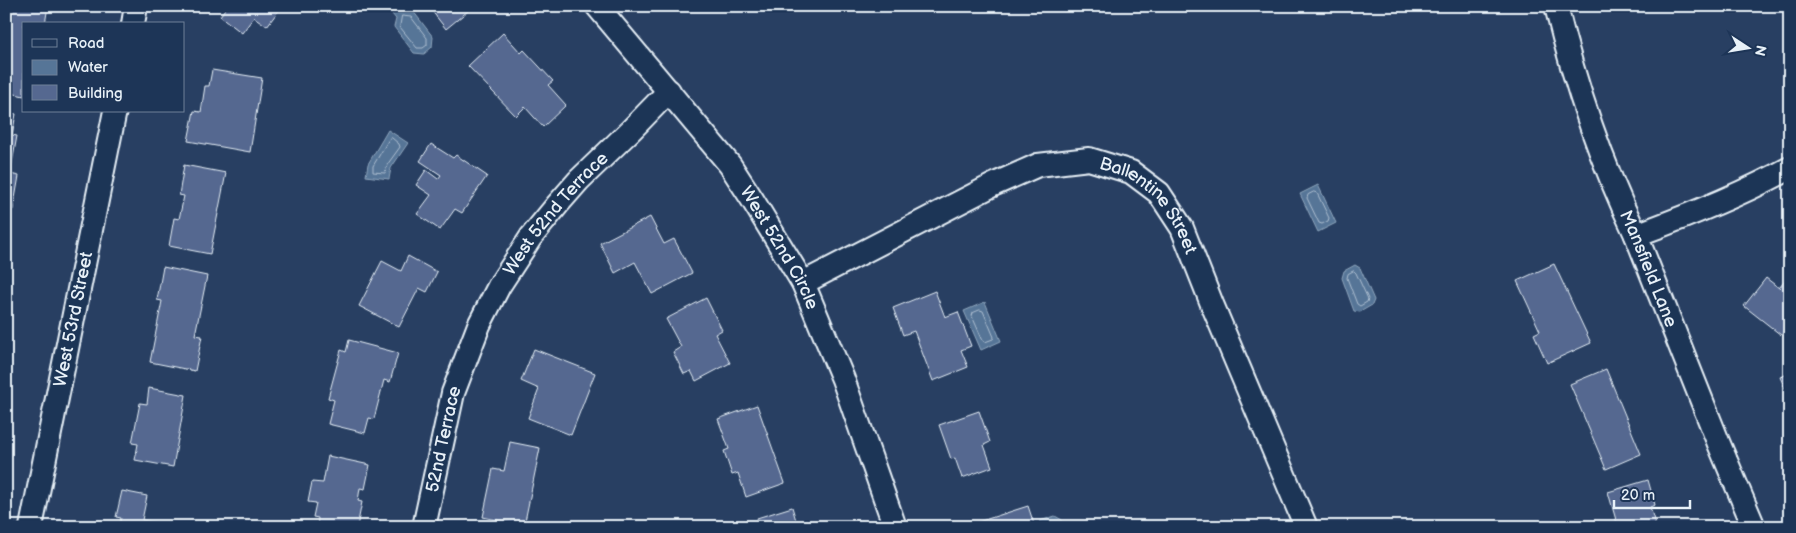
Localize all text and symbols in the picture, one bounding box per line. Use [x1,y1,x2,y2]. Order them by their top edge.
legend [22,22,185,112]
north arrow [1724,22,1774,72]
text: Road [68,34,104,53]
text: N [1751,44,1770,58]
text: Water [68,58,108,77]
text: Building [68,84,123,103]
street label: West 52nd Terrace [499,148,613,279]
street label: Ballentine Street [1097,153,1201,257]
street label: West 52nd Circle [736,182,823,313]
street label: Mansfield Lane [1615,207,1682,331]
street label: West 53rd Street [50,249,97,389]
street label: 52nd Terrace [422,382,466,494]
scale bar [1614,478,1690,510]
text: 20 m [1621,486,1655,505]

